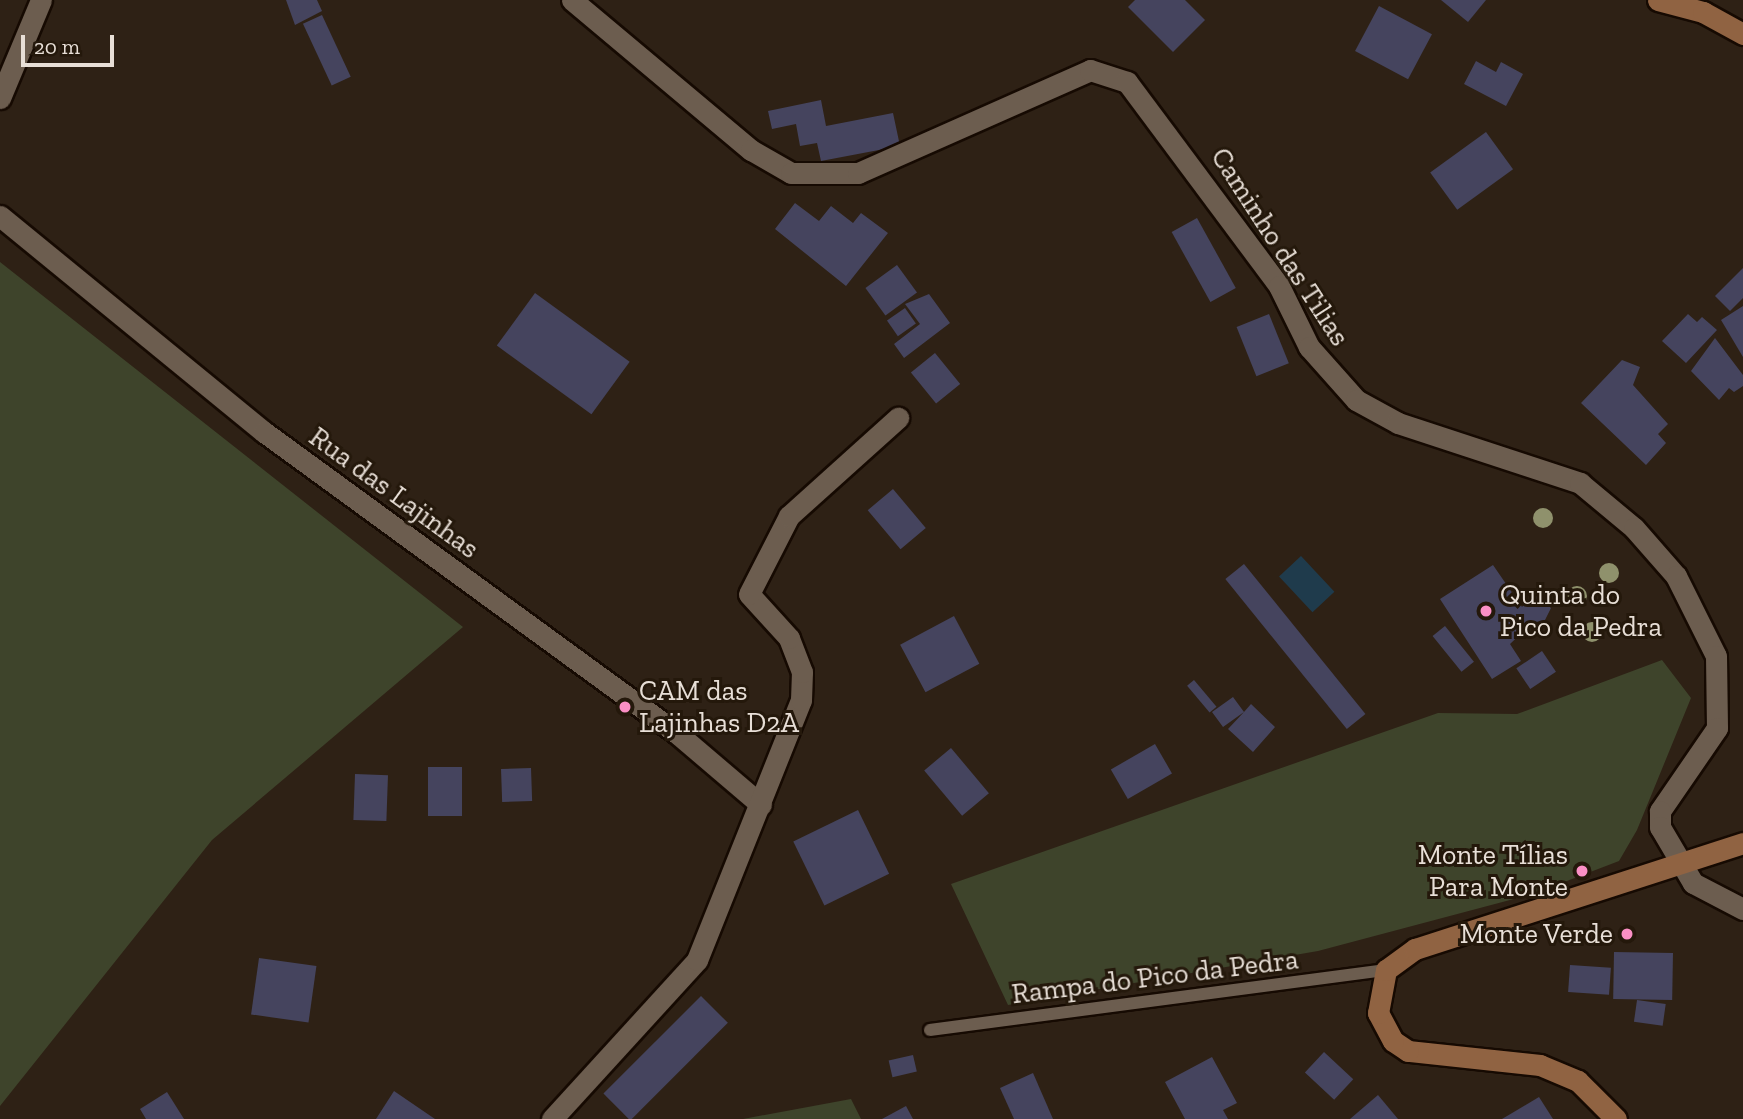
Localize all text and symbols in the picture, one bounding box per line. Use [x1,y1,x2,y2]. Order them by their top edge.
scale bar [24,21,117,65]
text: 20 m [34,34,80,59]
street label: Caminho das Tilias [1203,141,1357,353]
street label: Rua das Lajinhas [303,420,485,566]
place label: Quinta do Pico da Pedra [1500,578,1662,644]
marker: Quinta do Pico da Pedra [1478,603,1494,619]
place label: CAM das Lajinhas D2A [639,674,799,740]
marker: CAM das Lajinhas D2A [617,699,633,715]
place label: Monte Tílias Para Monte [1417,838,1568,904]
marker: Monte Tílias Para Monte [1574,863,1590,879]
place label: Monte Verde [1459,917,1613,951]
marker: Monte Verde [1619,926,1635,942]
street label: Rampa do Pico da Pedra [1010,943,1300,1011]

